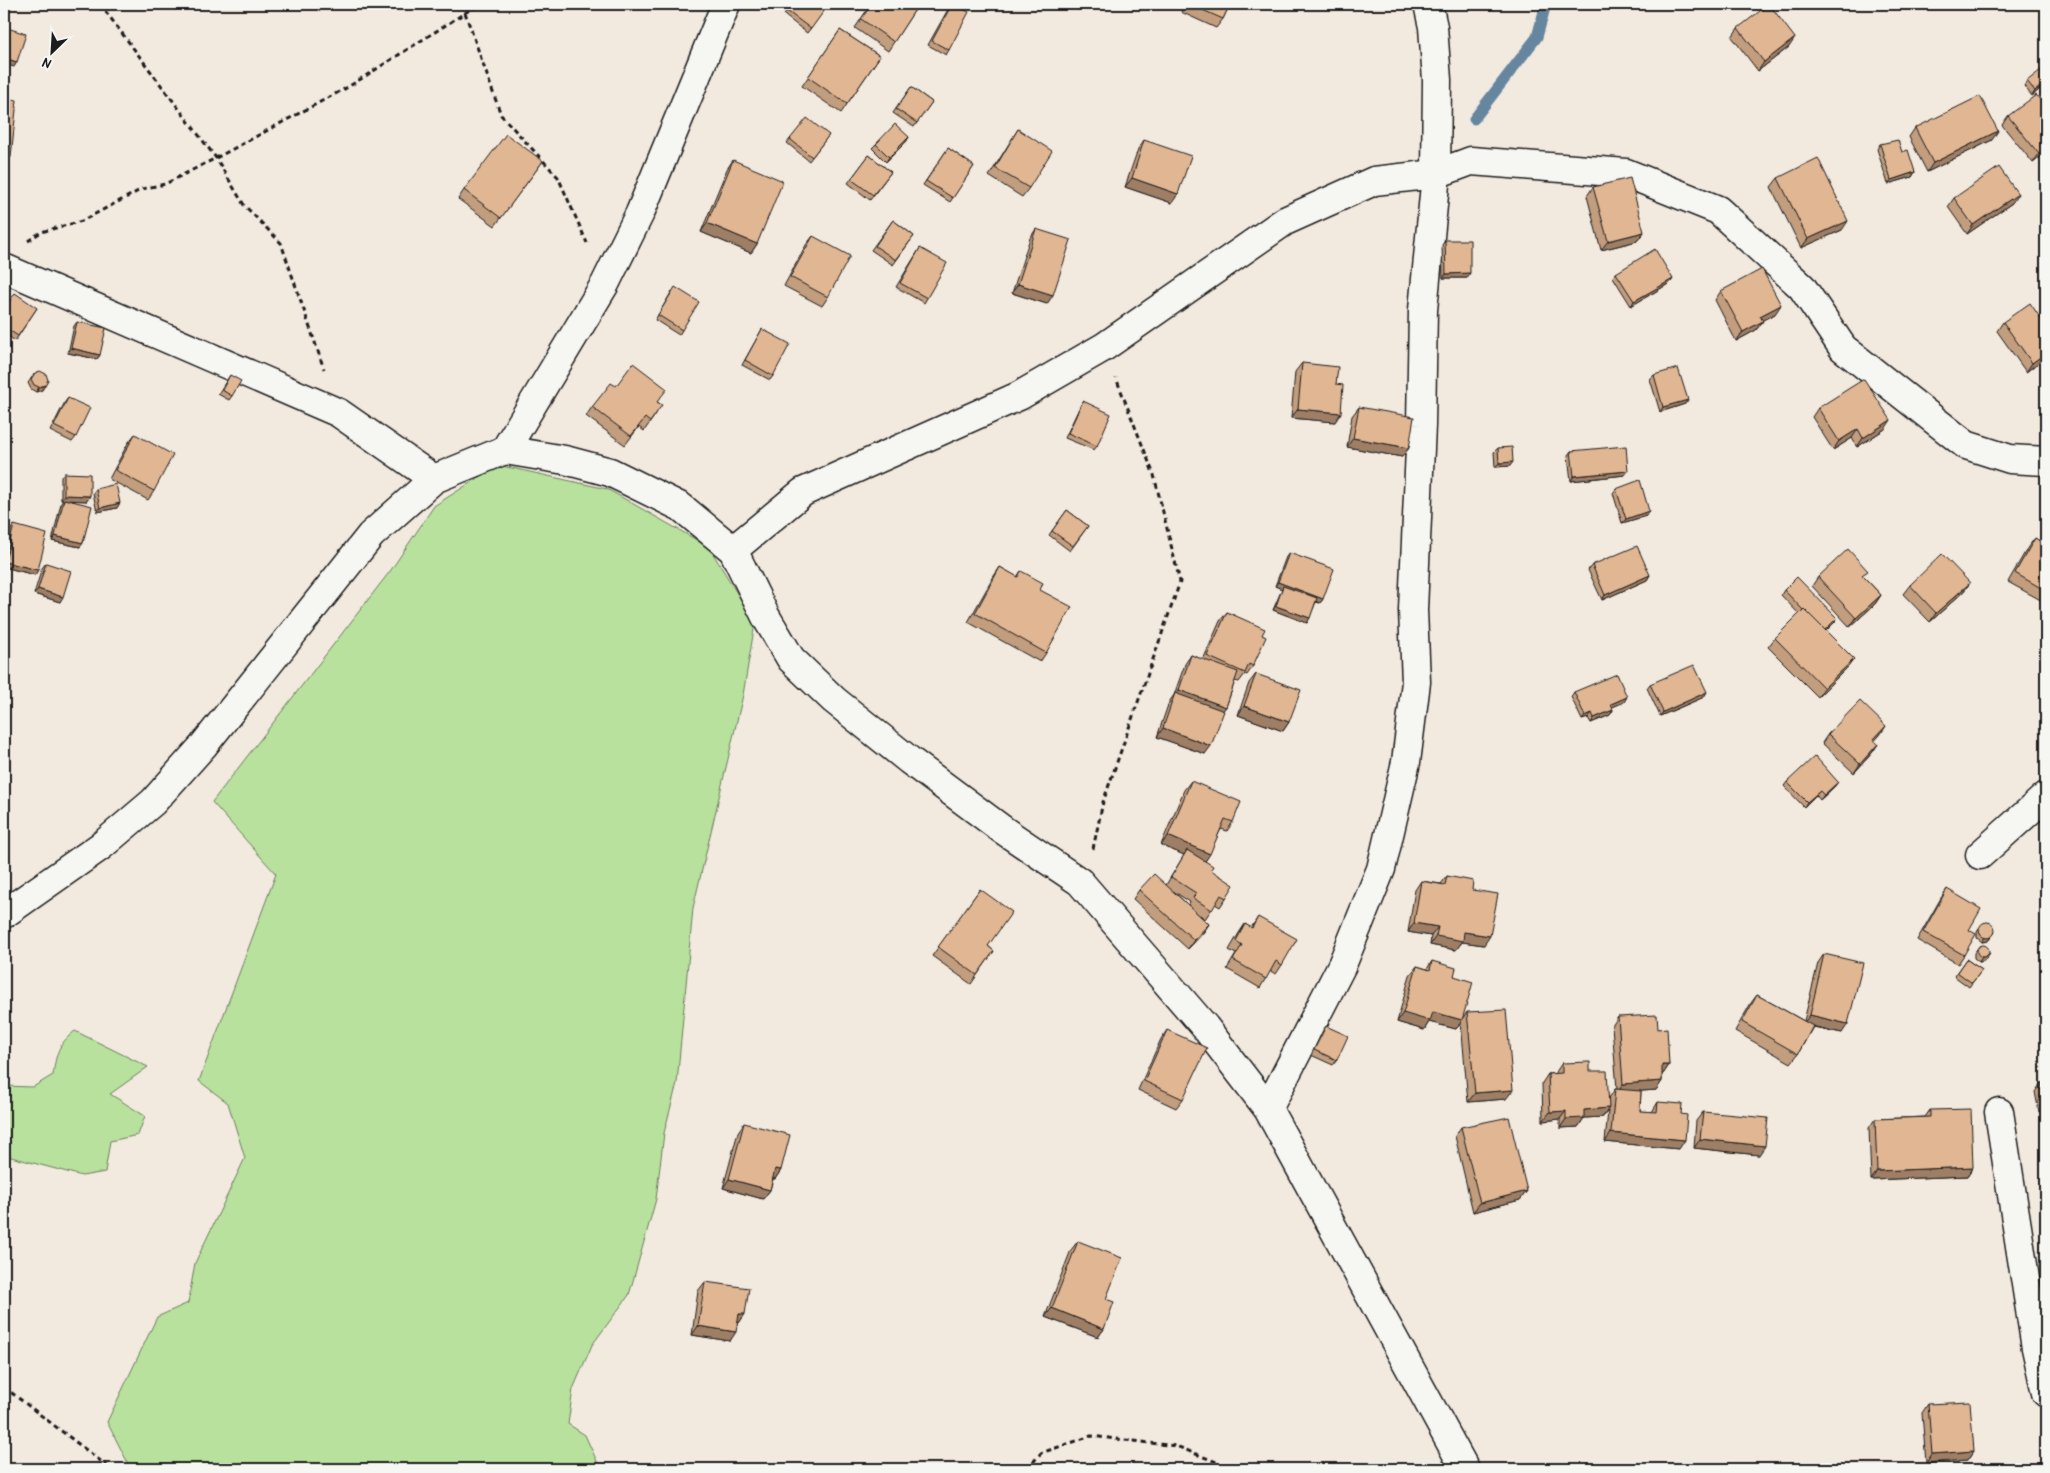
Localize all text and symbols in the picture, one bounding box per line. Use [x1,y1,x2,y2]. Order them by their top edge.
north arrow [28,28,78,78]
text: N [38,54,54,74]

